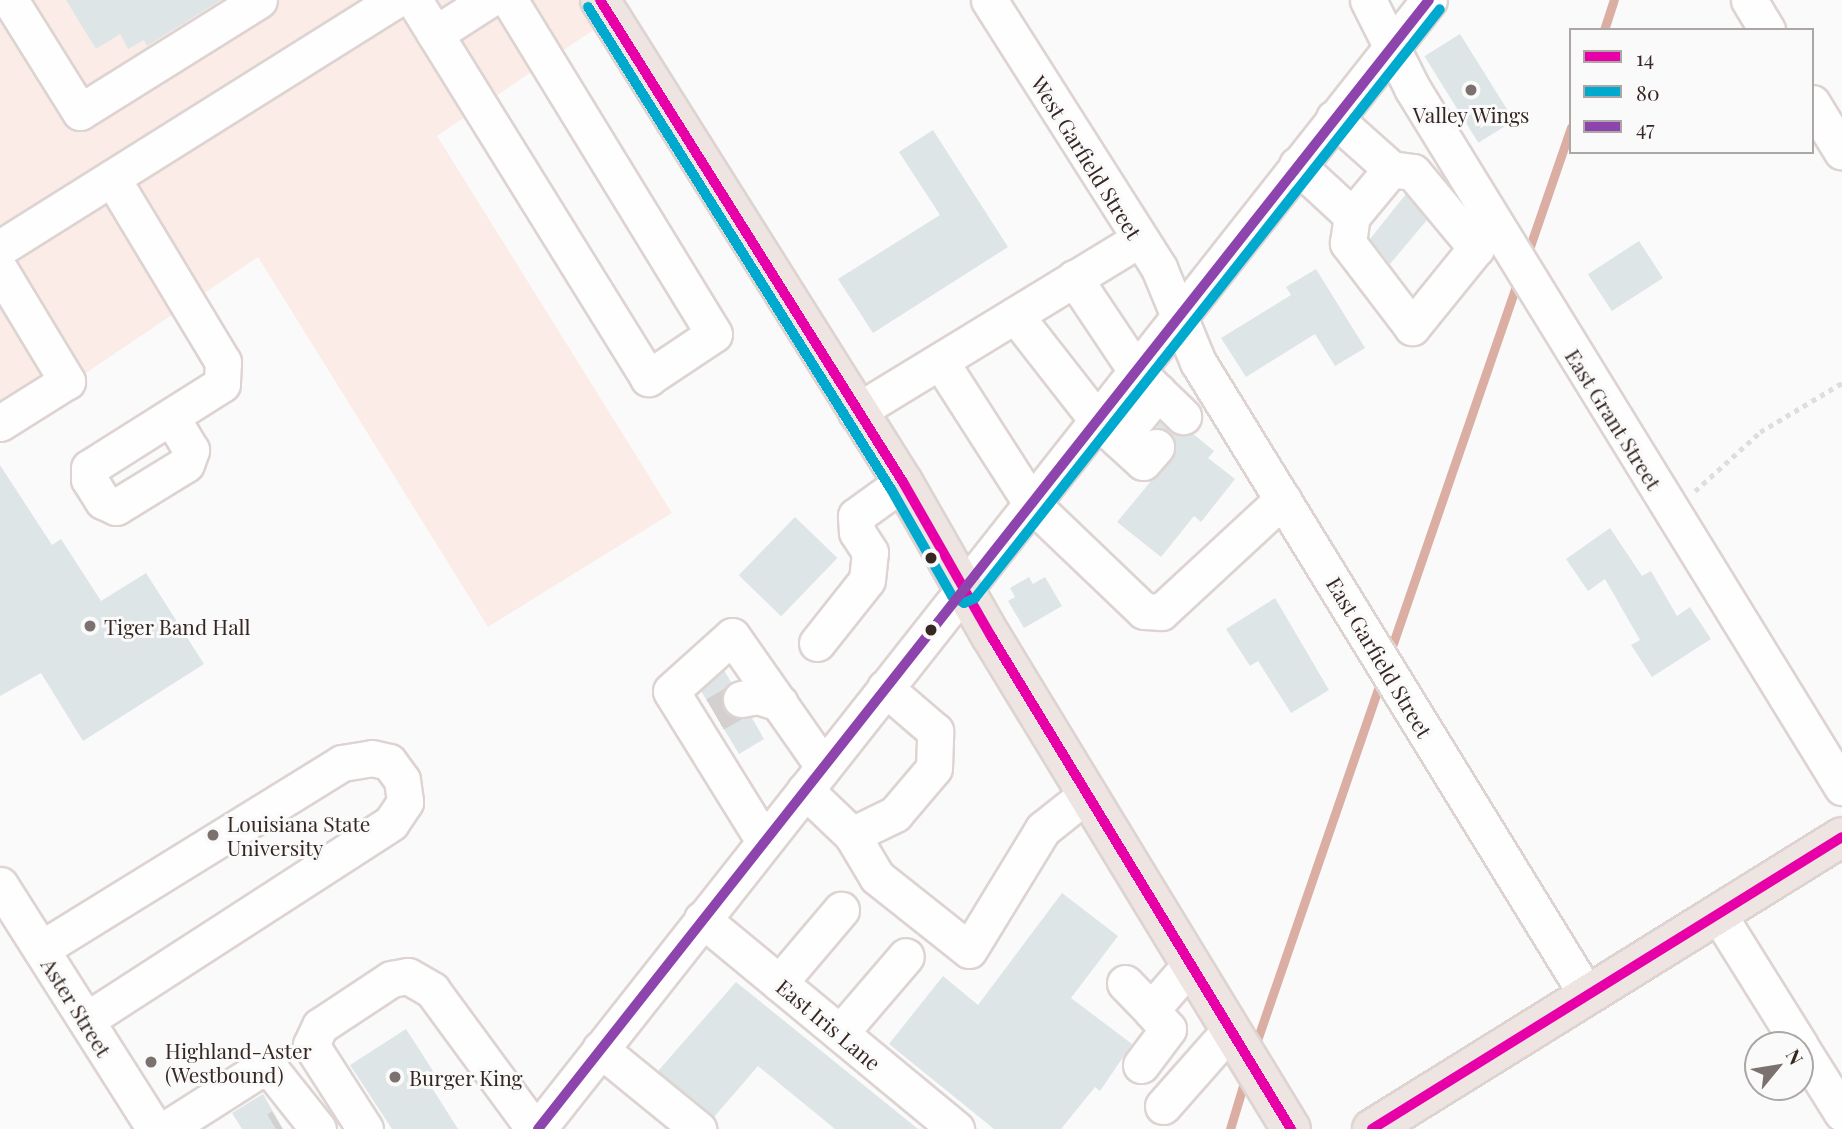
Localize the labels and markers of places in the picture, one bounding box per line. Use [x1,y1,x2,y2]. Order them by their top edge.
marker: Valley Wings [1463,82,1479,98]
place label: Valley Wings [1412,101,1530,127]
unlabelled marker [924,551,938,565]
place label: Tiger Band Hall [104,613,251,639]
marker: Tiger Band Hall [82,618,98,634]
unlabelled marker [924,623,938,637]
place label: Louisiana State University [227,810,371,860]
marker: Louisiana State University [205,827,221,843]
place label: Highland-Aster (Westbound) [165,1037,312,1087]
marker: Highland-Aster (Westbound) [143,1054,159,1070]
place label: Burger King [409,1064,523,1090]
marker: Burger King [387,1069,403,1085]

